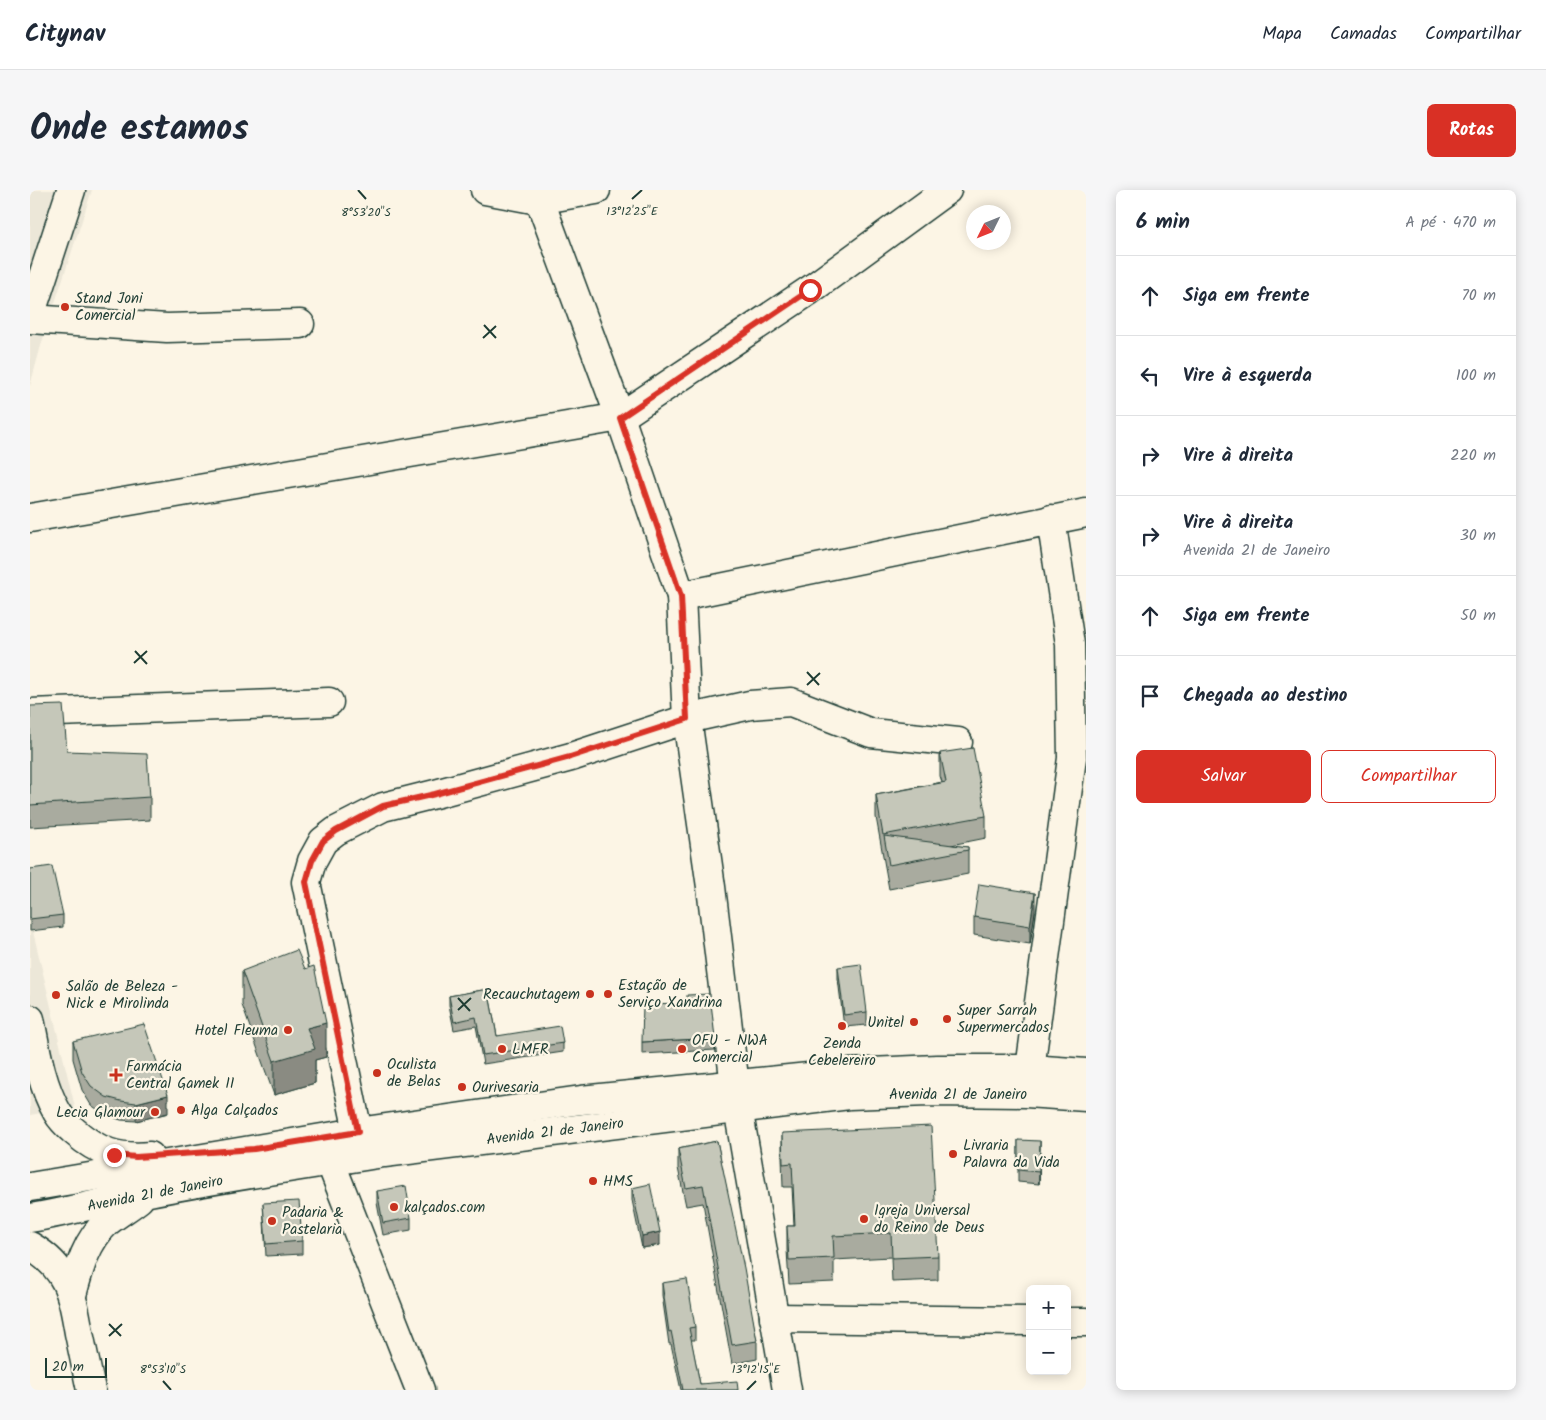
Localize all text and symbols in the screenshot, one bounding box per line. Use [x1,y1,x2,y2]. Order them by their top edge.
text: Citynav [25,15,105,54]
text: Mapa [1262,20,1302,49]
text: Camadas [1330,20,1397,49]
text: Compartilhar [1425,20,1521,49]
text: Onde estamos [30,102,249,158]
button: Rotas [1427,104,1516,157]
text: 13°12'25"E [606,202,659,221]
text: 8°53'20"S [341,203,391,222]
north arrow [966,205,1011,250]
text: 6 min [1136,206,1190,239]
text: A pé · 470 m [1405,210,1496,235]
route start [799,279,822,302]
text: Siga em frente [1183,281,1310,311]
icon: ahead [1136,282,1164,310]
text: 70 m [1461,283,1496,308]
place label: Stand Joni Comercial [75,287,144,328]
marker: Stand Joni Comercial [59,301,71,313]
text: Vire à esquerda [1183,361,1312,391]
icon: left [1136,362,1164,390]
text: 100 m [1456,363,1496,388]
text: Vire à direita [1183,441,1293,471]
icon: right [1136,442,1164,470]
text: 220 m [1450,443,1496,468]
text: Vire à direita [1183,508,1293,538]
icon: right [1136,522,1164,550]
text: 30 m [1460,523,1496,548]
text: Avenida 21 de Janeiro [1183,538,1330,563]
text: Siga em frente [1183,601,1310,631]
icon: ahead [1136,602,1164,630]
text: 50 m [1460,603,1496,628]
text: Chegada ao destino [1183,681,1348,711]
icon: arrive [1136,682,1164,710]
button: Salvar [1136,750,1311,803]
button: Compartilhar [1321,750,1496,803]
place label: Estação de Serviço Xandrina [618,974,723,1015]
place label: Salão de Beleza - Nick e Mirolinda [66,975,178,1016]
place label: Recauchutagem [483,983,580,1007]
marker: Recauchutagem [584,988,596,1000]
marker: Estação de Serviço Xandrina [602,988,614,1000]
marker: Salão de Beleza - Nick e Mirolinda [50,989,62,1001]
place label: Super Sarrah Supermercados [957,999,1050,1040]
place label: Unitel [867,1011,904,1035]
marker: Super Sarrah Supermercados [941,1013,953,1025]
marker: Unitel [908,1016,920,1028]
place label: Hotel Fleuma [194,1019,278,1043]
marker: Zenda Cebelereiro [836,1020,848,1032]
marker: Hotel Fleuma [282,1024,294,1036]
place label: OFU - NWA Comercial [692,1029,768,1070]
place label: Zenda Cebelereiro [808,1032,876,1073]
place label: LMFR [512,1038,549,1062]
marker: LMFR [496,1043,508,1055]
marker: OFU - NWA Comercial [676,1043,688,1055]
place label: Oculista de Belas [387,1053,441,1094]
place label: Farmácia Central Gamek II [126,1055,235,1096]
marker: Oculista de Belas [371,1067,383,1079]
marker: Farmácia Central Gamek II [110,1069,122,1081]
place label: Ourivesaria [472,1076,539,1100]
marker: Ourivesaria [456,1081,468,1093]
street label: Avenida 21 de Janeiro [889,1083,1027,1107]
place label: Alga Calçados [191,1099,279,1123]
place label: Lecia Glamour [56,1101,146,1125]
marker: Alga Calçados [175,1104,187,1116]
marker: Lecia Glamour [149,1106,161,1118]
street label: Avenida 21 de Janeiro [485,1112,625,1152]
place label: Livraria Palavra da Vida [963,1134,1060,1175]
route end [103,1144,126,1167]
marker: Livraria Palavra da Vida [947,1148,959,1160]
street label: Avenida 21 de Janeiro [85,1169,225,1219]
place label: HMS [603,1170,633,1194]
marker: HMS [587,1175,599,1187]
place label: kalçados.com [404,1196,485,1220]
place label: Igreja Universal do Reino de Deus [874,1199,985,1240]
place label: Padaria & Pastelaria [282,1201,344,1242]
marker: kalçados.com [388,1201,400,1213]
marker: Igreja Universal do Reino de Deus [858,1213,870,1225]
marker: Padaria & Pastelaria [266,1215,278,1227]
map controls [1026,1285,1071,1375]
button: + [1026,1285,1071,1330]
button: − [1026,1330,1071,1375]
scale bar [45,1355,108,1378]
text: 20 m [52,1356,84,1378]
text: 8°53'10"S [140,1360,187,1379]
text: 13°12'15"E [732,1360,781,1379]

